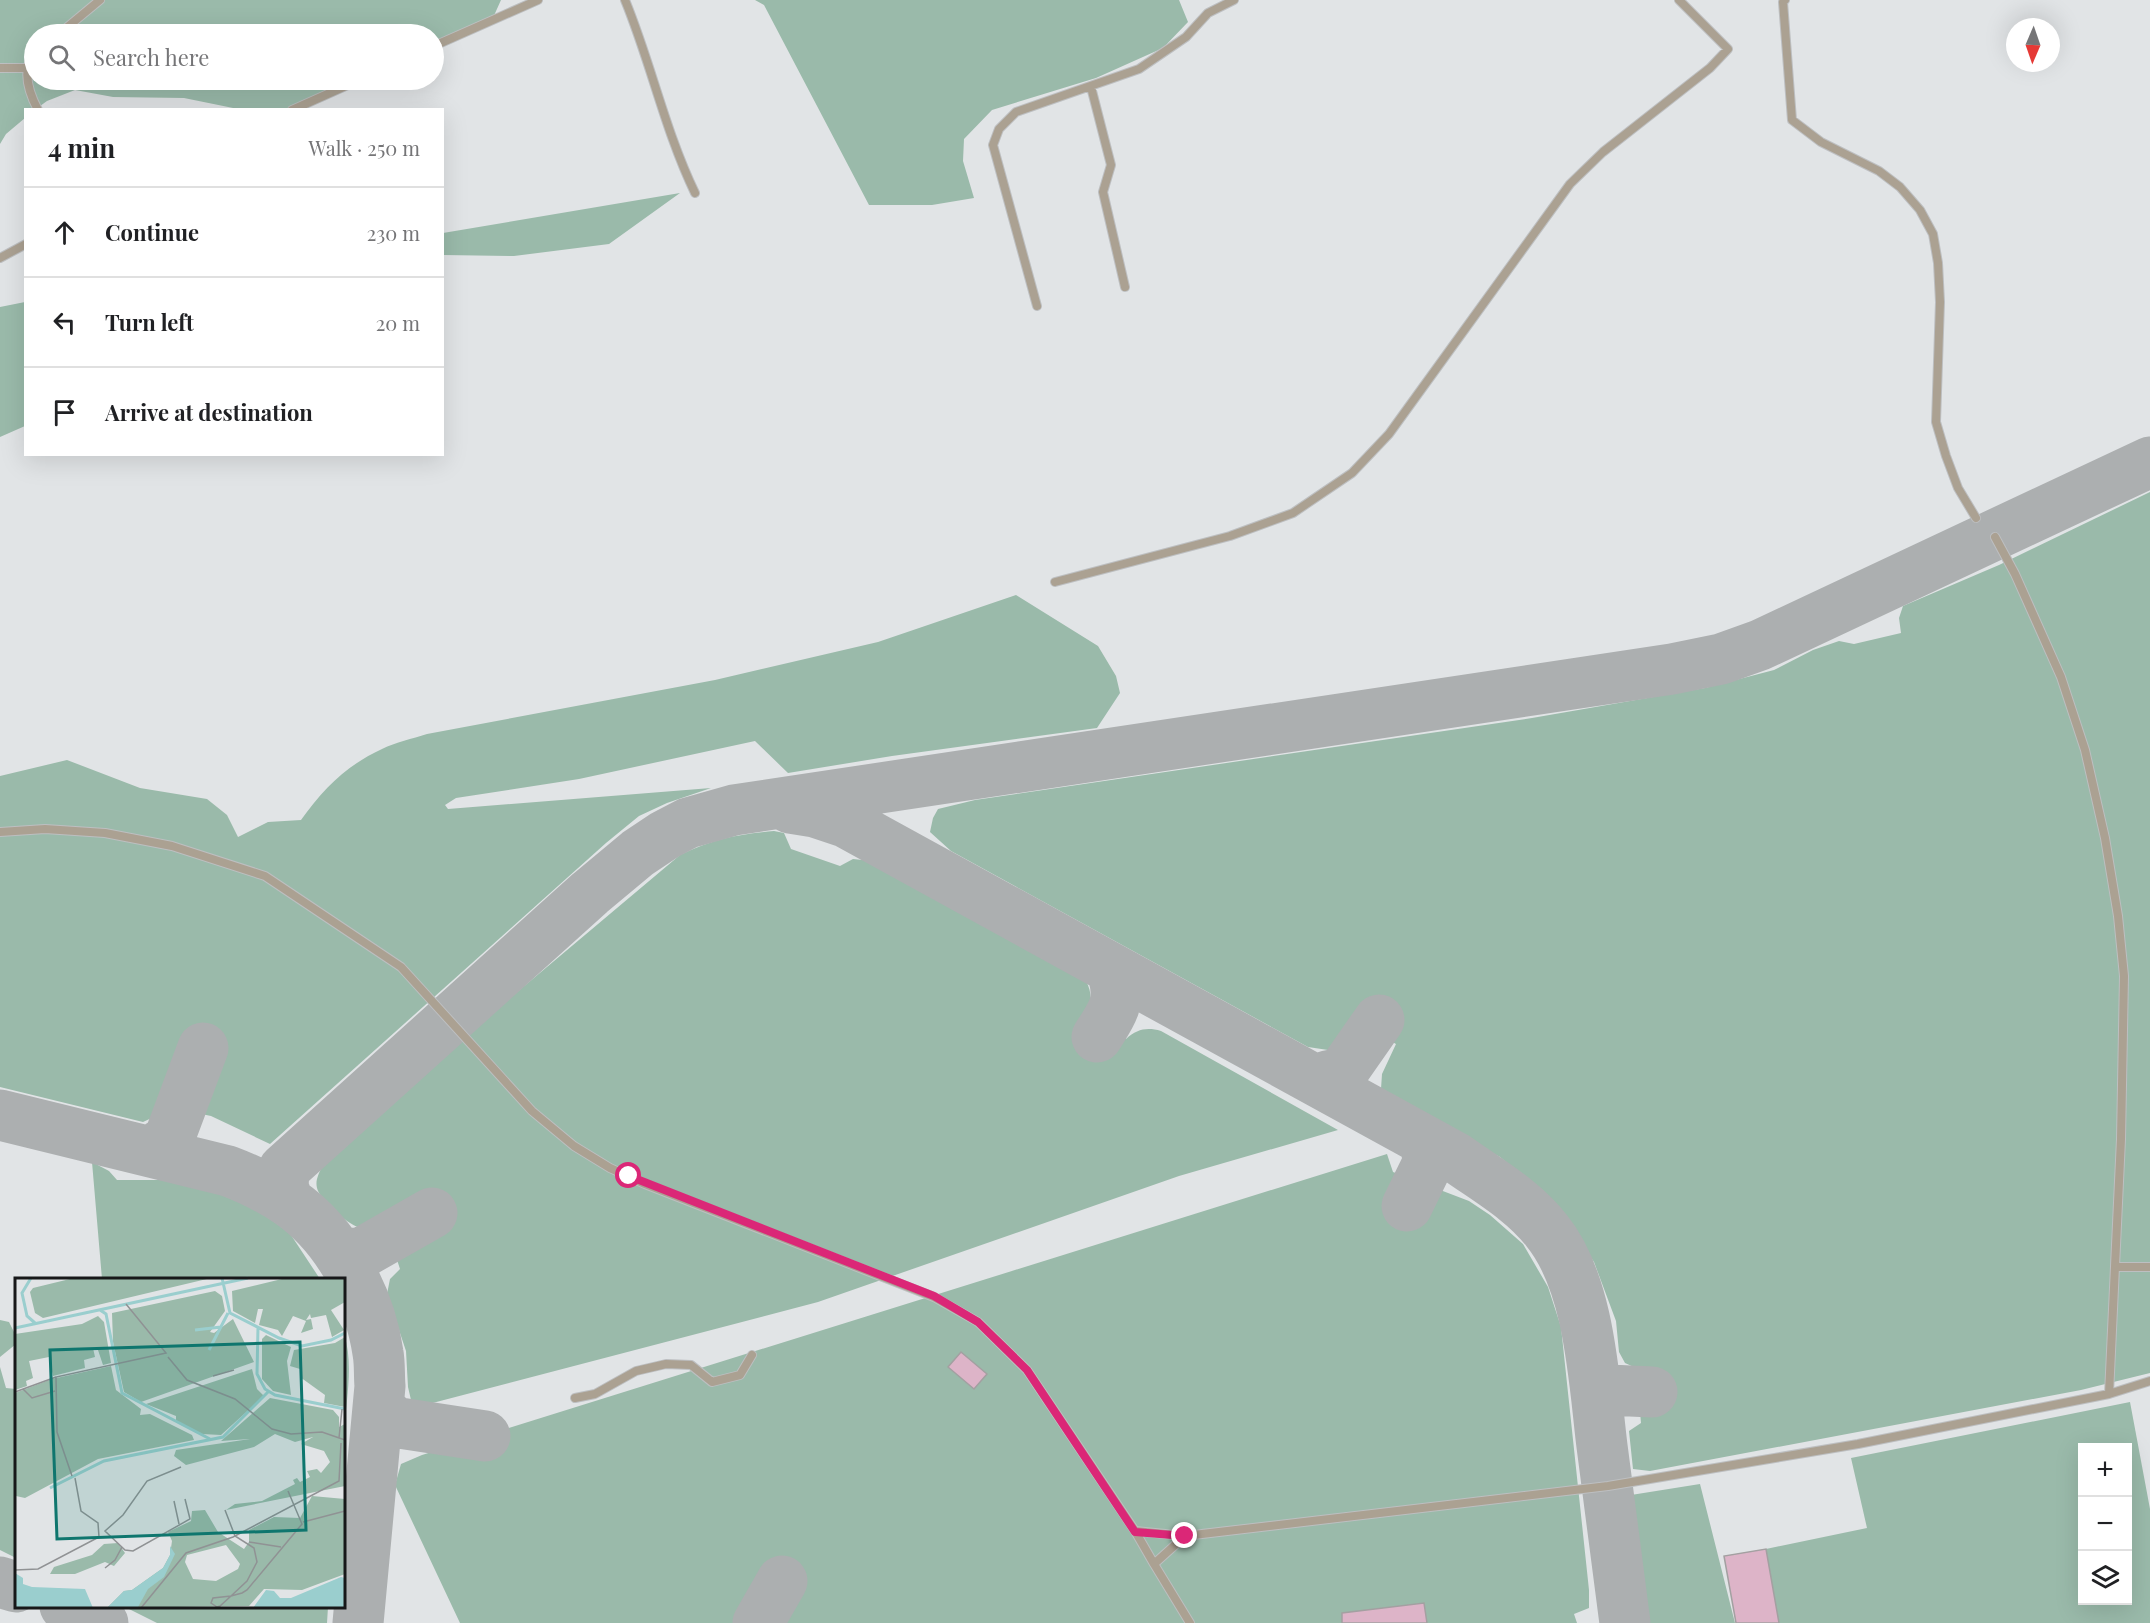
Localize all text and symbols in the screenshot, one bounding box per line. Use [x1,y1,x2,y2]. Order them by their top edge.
north arrow [2006,18,2060,72]
search box [24,24,444,90]
icon: search [45,41,78,74]
text: Search here [93,42,209,72]
text: 4 min [48,130,115,165]
text: Walk · 250 m [309,134,420,161]
icon: ahead [48,216,81,249]
text: Continue [105,217,199,247]
text: 230 m [367,219,420,246]
icon: left [48,306,81,339]
text: Turn left [105,307,194,337]
text: 20 m [376,309,420,336]
icon: arrive [48,396,81,429]
text: Arrive at destination [105,397,313,427]
route start [615,1162,641,1188]
inset map [15,1278,345,1608]
map controls [2078,1443,2132,1605]
button: + [2078,1443,2132,1497]
button: − [2078,1497,2132,1551]
route end [1171,1522,1197,1548]
button: layers [2078,1551,2132,1605]

